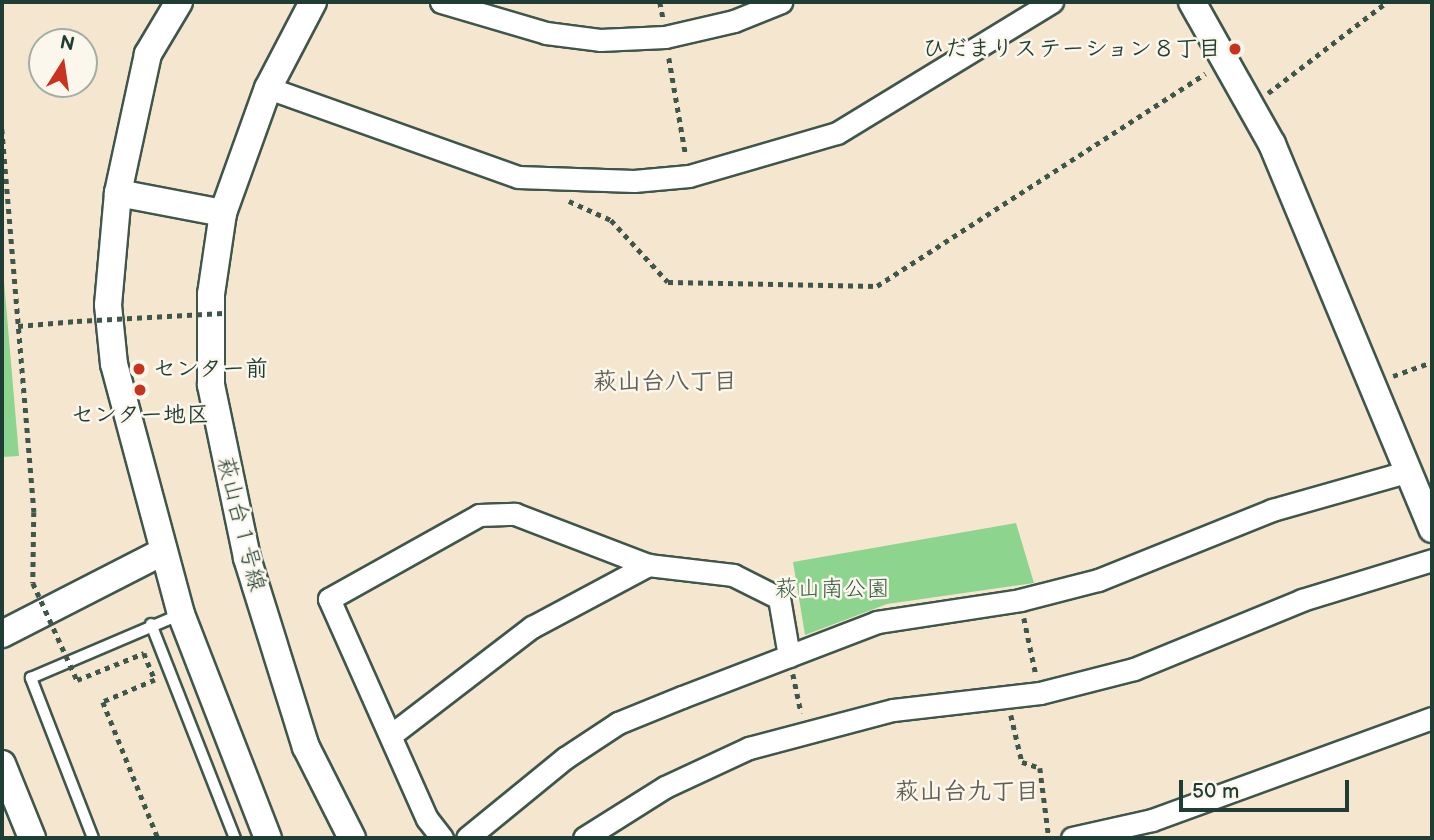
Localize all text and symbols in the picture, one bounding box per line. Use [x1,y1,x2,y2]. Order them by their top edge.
north arrow [28,28,98,98]
text: N [58,31,76,57]
place label: ひだまりステーション８丁目 [922,35,1221,63]
marker: ひだまりステーション８丁目 [1227,41,1243,57]
place label: センター前 [153,355,268,383]
marker: センター前 [131,361,147,377]
district label: 萩山台八丁目 [593,368,737,396]
marker: センター地区 [132,382,148,398]
place label: センター地区 [71,401,209,429]
street label: 萩山台１号線 [211,454,271,594]
park label: 萩山南公園 [775,575,889,603]
scale bar [1182,766,1352,810]
district label: 萩山台九丁目 [895,778,1039,806]
text: 50 m [1192,779,1239,804]

